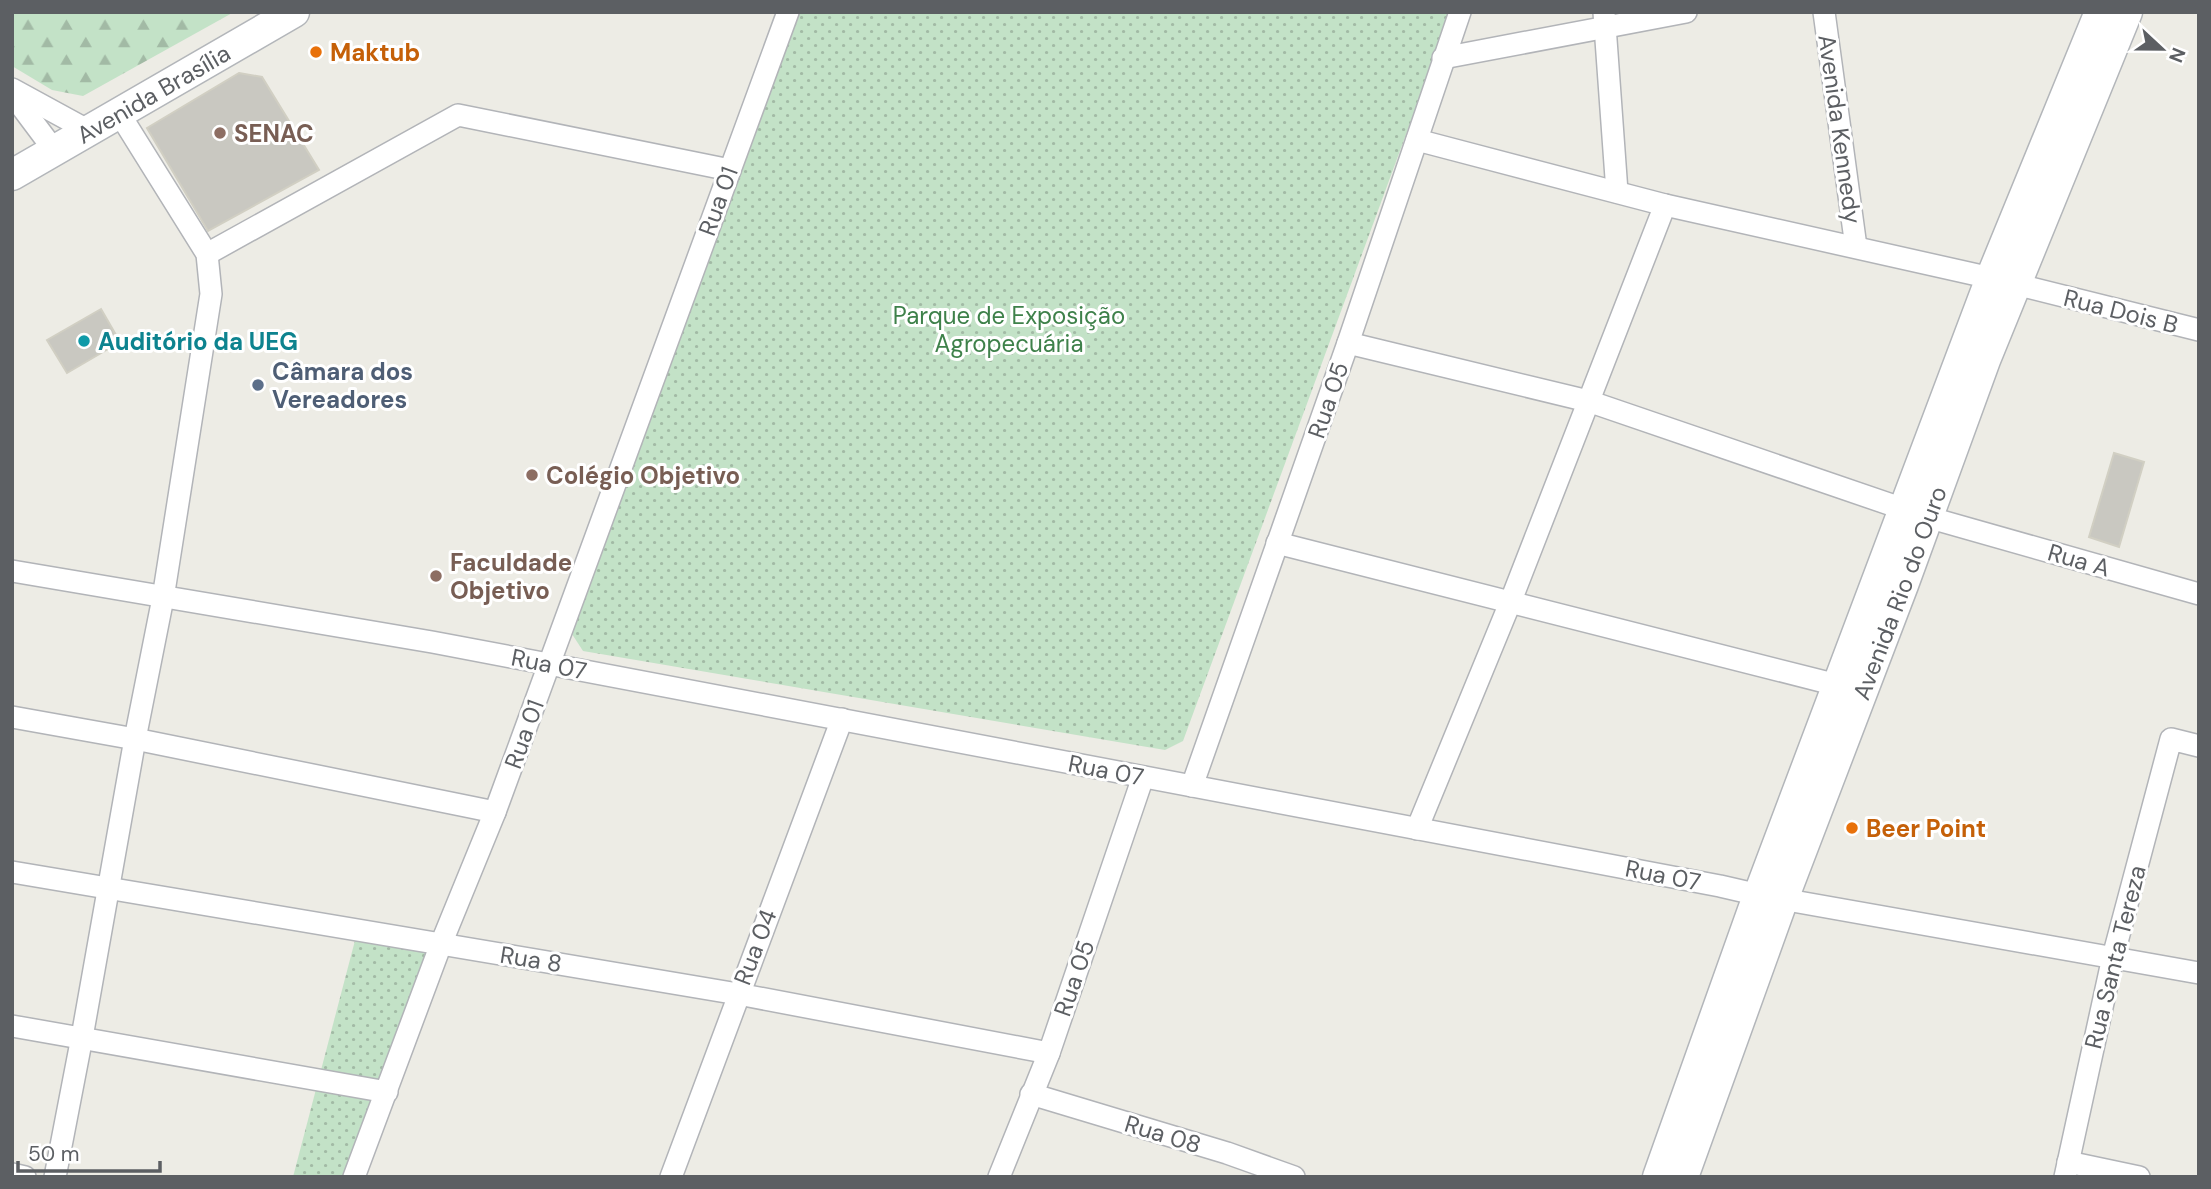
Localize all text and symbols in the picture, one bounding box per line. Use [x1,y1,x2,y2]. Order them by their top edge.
north arrow [2127,14,2197,84]
street label: Avenida Kennedy [1811,32,1869,226]
street label: Avenida Brasília [71,37,236,150]
place label: Maktub [330,37,420,68]
marker: Maktub [308,44,324,60]
text: N [2163,44,2191,66]
place label: SENAC [234,118,314,149]
marker: SENAC [212,125,228,141]
street label: Rua 01 [691,162,745,240]
street label: Rua Dois B [2061,282,2181,340]
park label: Parque de Exposição Agropecuária [893,300,1125,359]
place label: Auditório da UEG [98,326,298,357]
marker: Auditório da UEG [76,333,92,349]
place label: Câmara dos Vereadores [272,356,413,415]
street label: Rua 05 [1301,358,1355,442]
marker: Câmara dos Vereadores [250,377,266,393]
place label: Colégio Objetivo [546,460,740,491]
marker: Colégio Objetivo [524,467,540,483]
street label: Avenida Rio do Ouro [1845,482,1953,704]
street label: Rua A [2044,536,2114,584]
place label: Faculdade Objetivo [450,547,572,606]
marker: Faculdade Objetivo [428,568,444,584]
street label: Rua 07 [509,641,589,687]
street label: Rua 01 [497,695,551,773]
street label: Rua 07 [1066,747,1146,793]
place label: Beer Point [1866,813,1986,844]
marker: Beer Point [1844,820,1860,836]
street label: Rua 07 [1623,852,1703,898]
street label: Rua Santa Tereza [2077,862,2153,1052]
street label: Rua 04 [726,905,784,989]
street label: Rua 05 [1047,936,1101,1020]
street label: Rua 8 [498,939,564,979]
street label: Rua 08 [1121,1108,1205,1160]
scale bar [18,1130,159,1174]
text: 50 m [28,1140,79,1168]

